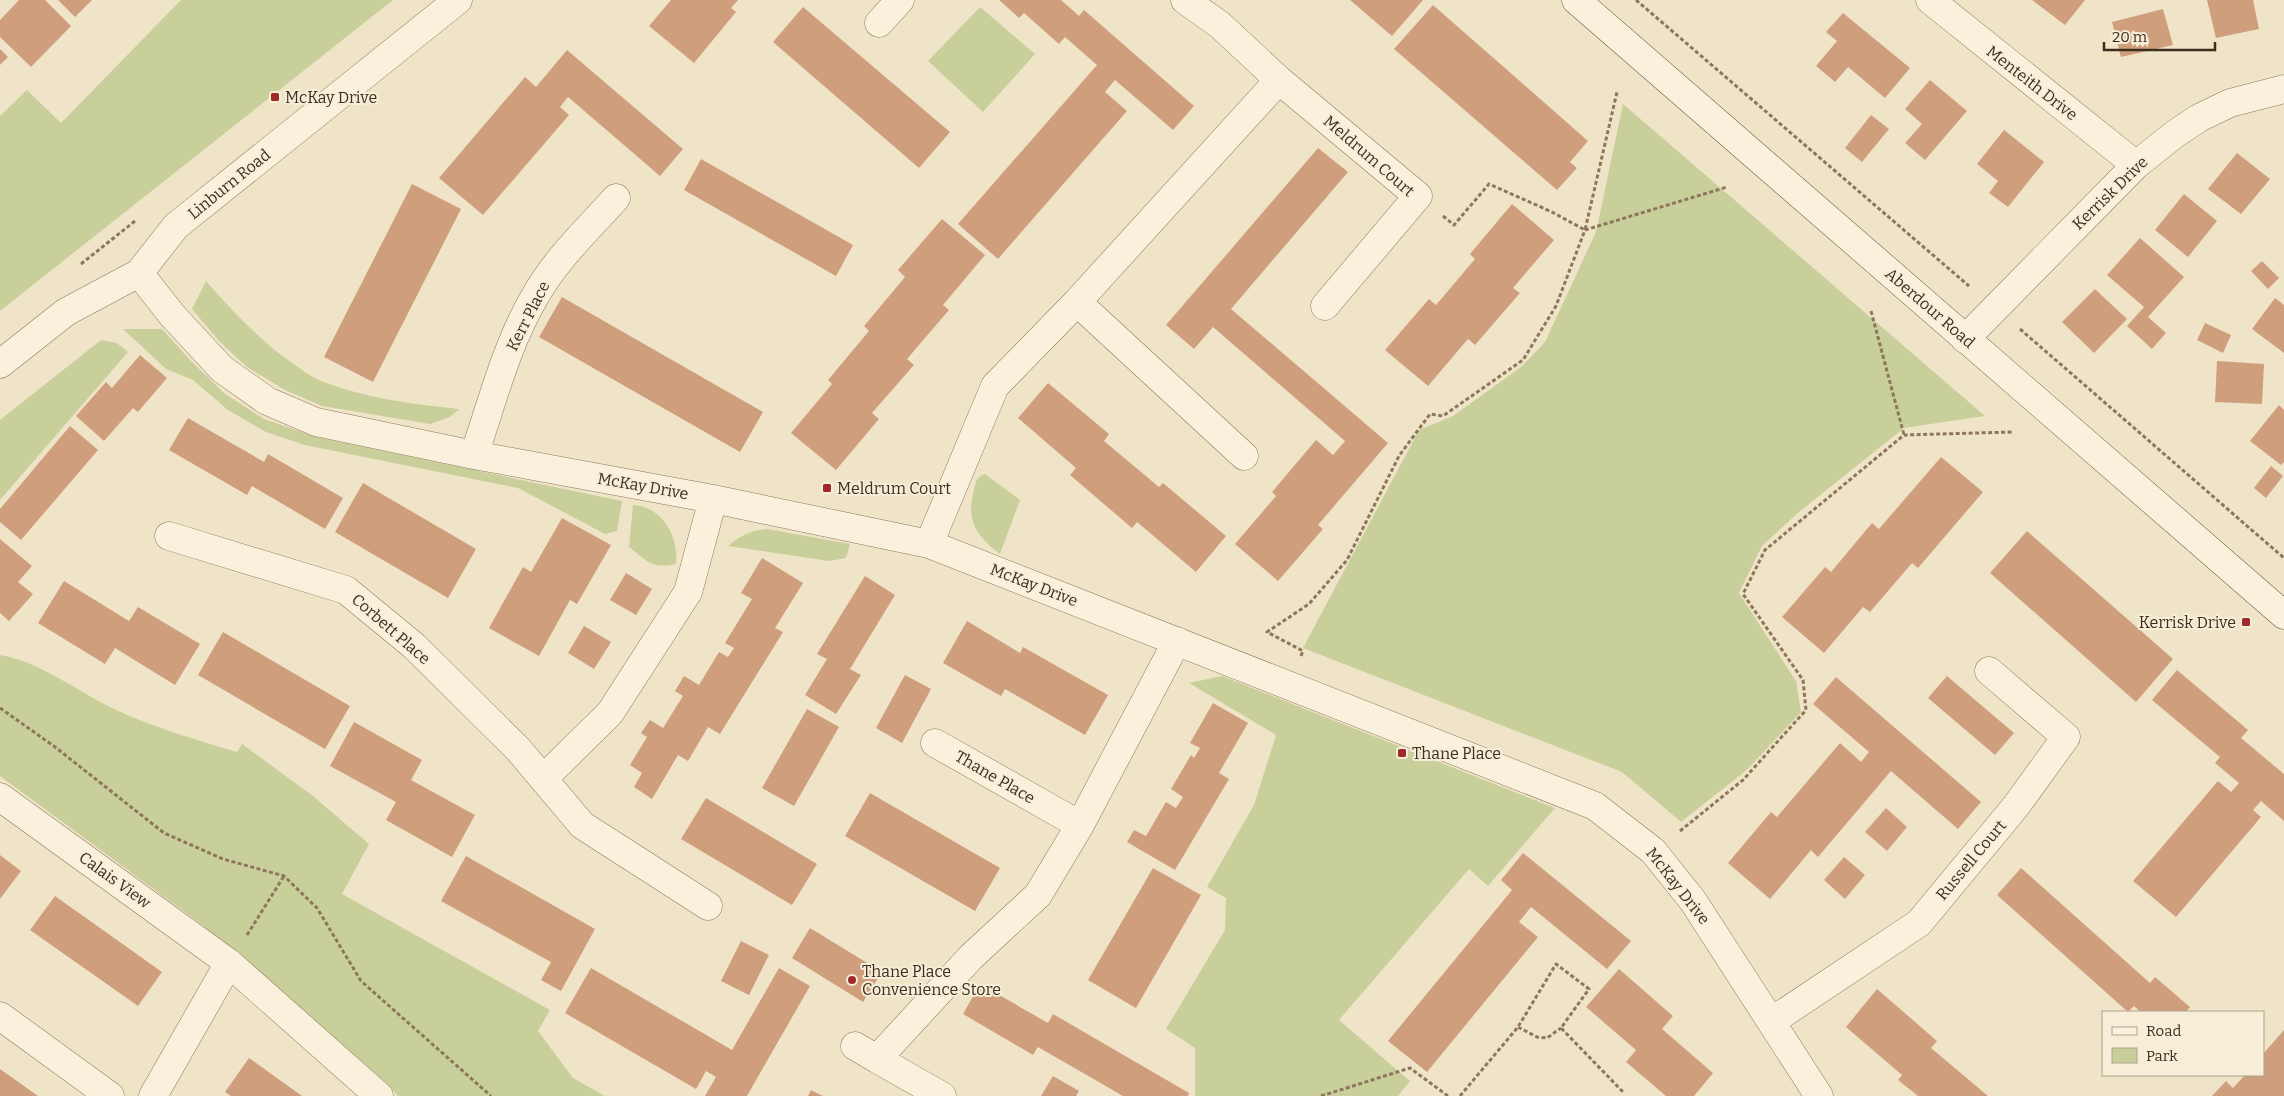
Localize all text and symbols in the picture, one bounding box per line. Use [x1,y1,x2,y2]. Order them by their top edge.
scale bar [2104,20,2215,52]
text: 20 m [2112,28,2148,46]
street label: Menteith Drive [1983,42,2081,124]
place label: McKay Drive [285,88,377,107]
marker: McKay Drive [269,91,281,103]
street label: Meldrum Court [1320,111,1418,201]
street label: Linburn Road [184,145,274,223]
street label: Kerrisk Drive [2068,152,2152,234]
street label: Aberdour Road [1881,264,1979,352]
street label: Kerr Place [502,278,554,354]
street label: McKay Drive [596,469,690,503]
place label: Meldrum Court [837,479,951,498]
marker: Meldrum Court [821,482,833,494]
street label: McKay Drive [988,560,1080,610]
street label: Corbett Place [348,590,434,668]
place label: Kerrisk Drive [2139,613,2236,632]
marker: Kerrisk Drive [2240,616,2252,628]
place label: Thane Place [1412,744,1501,763]
street label: Thane Place [952,746,1038,808]
marker: Thane Place [1396,747,1408,759]
street label: Russell Court [1932,816,2010,904]
street label: McKay Drive [1642,844,1714,928]
street label: Calais View [75,848,155,912]
place label: Thane Place Convenience Store [862,962,1001,999]
marker: Thane Place Convenience Store [846,974,858,986]
legend [2102,1011,2264,1076]
text: Road [2146,1022,2181,1040]
text: Park [2146,1047,2178,1065]

